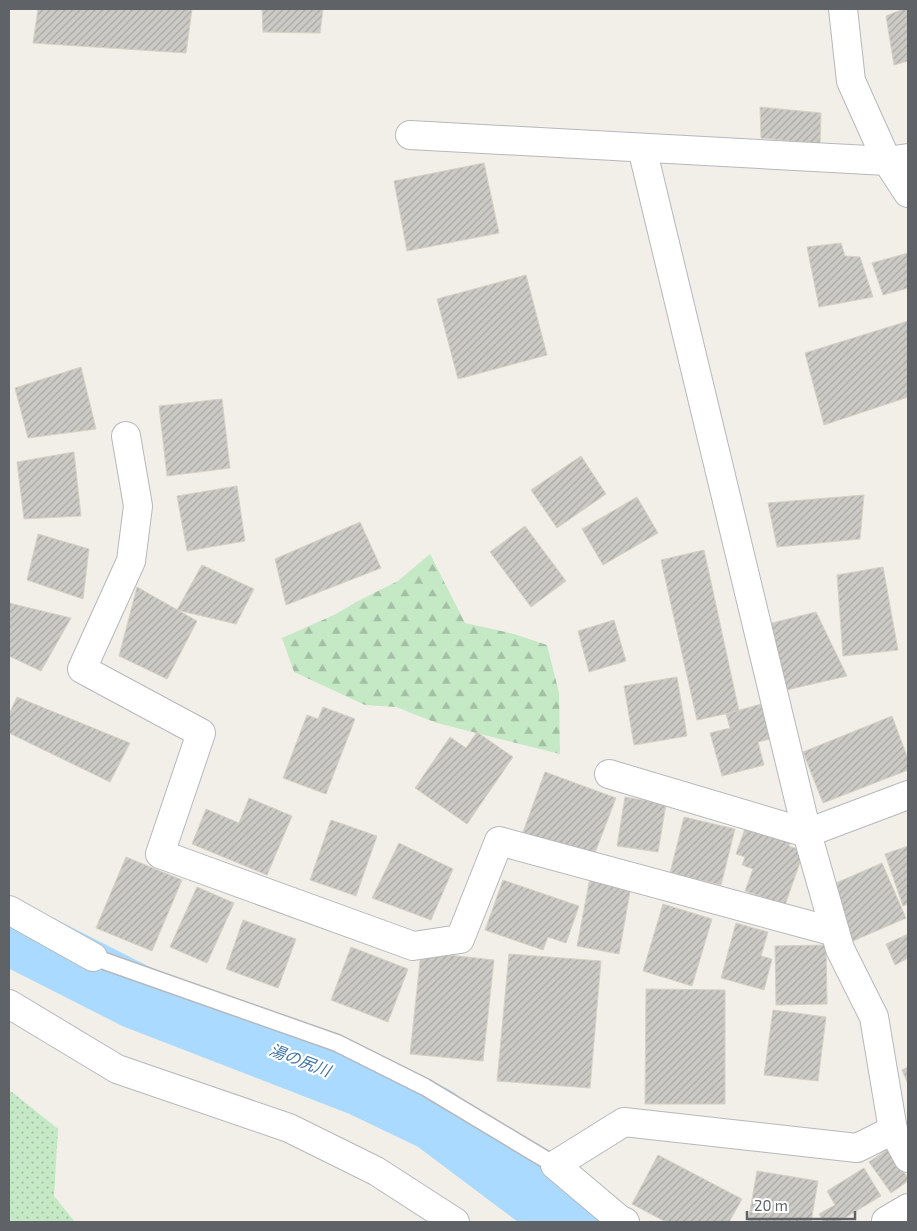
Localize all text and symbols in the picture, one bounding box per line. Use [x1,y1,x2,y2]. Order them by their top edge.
water label: 湯の尻川 [267,1039,335,1081]
scale bar [747,1188,854,1220]
text: 20 m [754,1196,788,1214]

